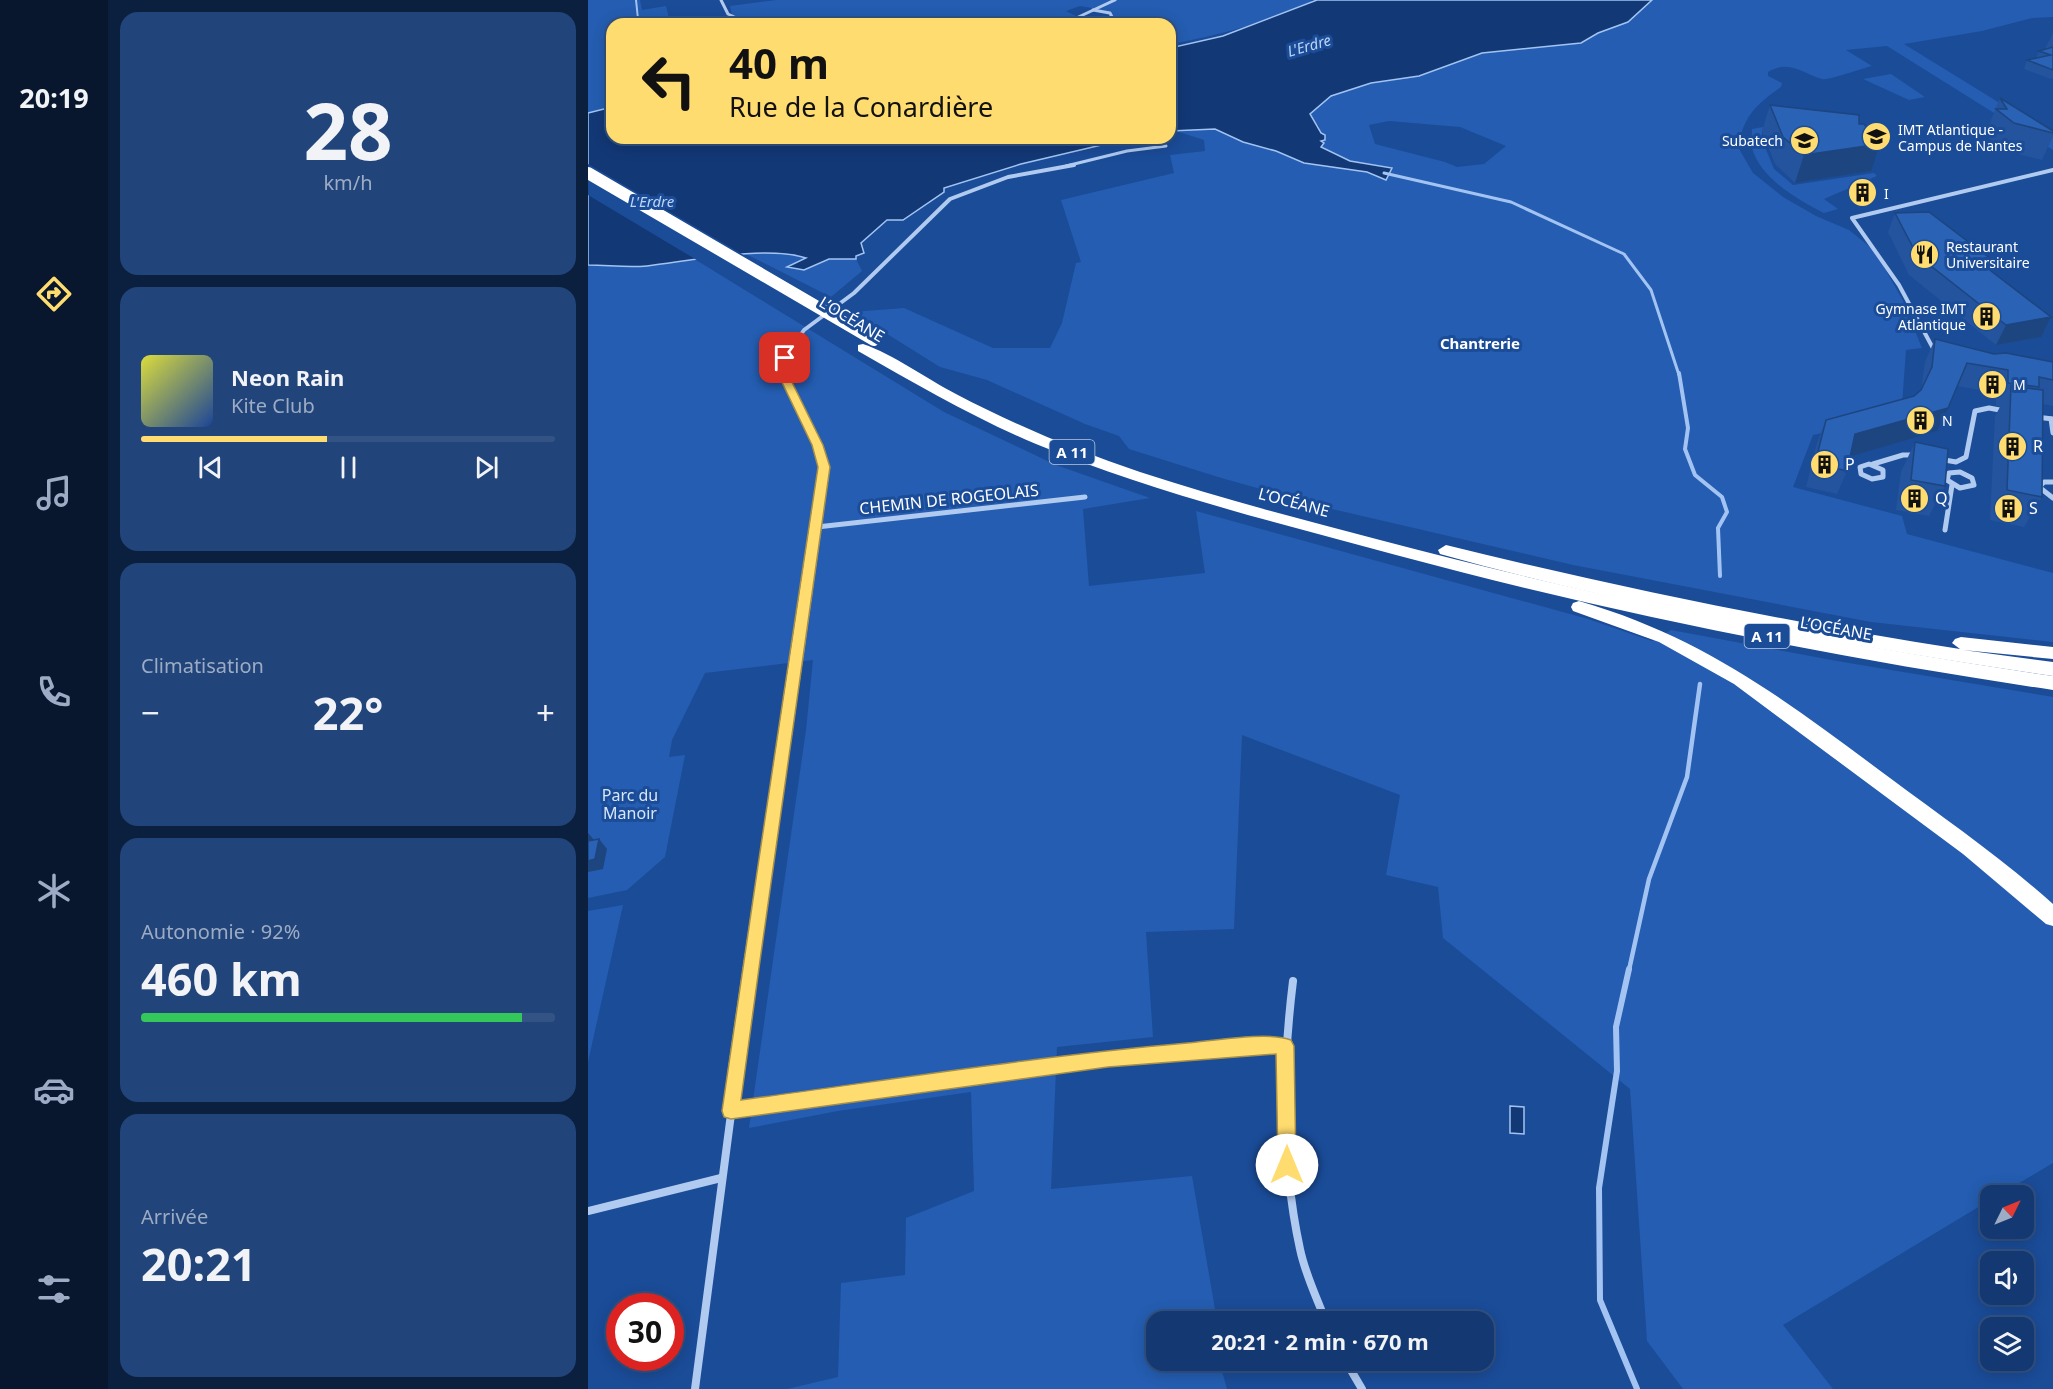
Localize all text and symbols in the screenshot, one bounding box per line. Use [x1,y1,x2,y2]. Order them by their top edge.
water label: L'Erdre [1285,29,1334,61]
text: 40 m [729,34,829,91]
icon: left [630,42,708,120]
text: 28 [303,77,393,183]
text: 20:19 [19,79,89,116]
text: Rue de la Conardière [729,88,993,125]
place label: IMT Atlantique - Campus de Nantes [1898,120,2023,155]
school or university icon: IMT Atlantique - Campus de Nantes [1861,121,1893,153]
school or university icon: Subatech [1788,124,1820,156]
place label: Subatech [1722,131,1783,150]
text: km/h [323,169,373,196]
building icon: I [1847,177,1879,209]
place label: I [1884,184,1889,203]
water label: L'Erdre [630,191,675,211]
place label: Restaurant Universitaire [1946,237,2030,272]
restaurant icon: Restaurant Universitaire [1909,238,1941,270]
icon: directions [33,273,75,315]
street label: L’OCÉANE [815,291,889,347]
place label: Gymnase IMT Atlantique [1876,299,1966,334]
building icon: Gymnase IMT Atlantique [1971,300,2003,332]
pin [759,332,810,383]
district label: Chantrerie [1440,333,1520,353]
icon: arrive [768,341,801,374]
text: Neon Rain [231,362,344,392]
building icon: M [1976,368,2008,400]
place label: M [2013,375,2026,394]
text: Kite Club [231,392,315,419]
building icon: N [1905,404,1937,436]
place label: N [1942,411,1953,430]
building icon: R [1996,430,2028,462]
place label: R [2033,435,2043,457]
road number: A 11 [1050,440,1094,464]
building icon: P [1808,448,1840,480]
icon: previous [194,451,227,484]
icon: pause [332,451,365,484]
icon: next [470,451,503,484]
place label: P [1845,453,1855,475]
icon: music [33,472,75,514]
street label: CHEMIN DE ROGEOLAIS [858,479,1040,519]
street label: L’OCÉANE [1256,482,1332,522]
building icon: Q [1898,482,1930,514]
place label: Q [1935,487,1948,509]
building icon: S [1992,492,2024,524]
place label: S [2029,497,2038,519]
street label: L’OCÉANE [1798,611,1874,645]
road number: A 11 [1744,624,1790,648]
text: Climatisation [141,652,264,679]
icon: phone [33,671,75,713]
text: 22° [313,682,383,743]
text: − [141,690,160,735]
text: + [536,690,555,735]
park label: Parc du Manoir [602,784,658,824]
icon: climate [33,870,75,912]
text: Autonomie · 92% [141,918,300,945]
text: 460 km [141,948,302,1009]
icon: car [33,1069,75,1111]
position arrow [1255,1133,1319,1197]
north arrow [1980,1185,2034,1239]
map controls [1980,1185,2034,1371]
text: Arrivée [141,1203,208,1230]
text: 20:21 [141,1233,257,1294]
button: sound [1980,1251,2034,1305]
icon: filters [33,1268,75,1310]
speed limit sign: 30 [606,1293,684,1371]
button: layers [1980,1317,2034,1371]
text: 20:21 · 2 min · 670 m [1211,1326,1429,1356]

